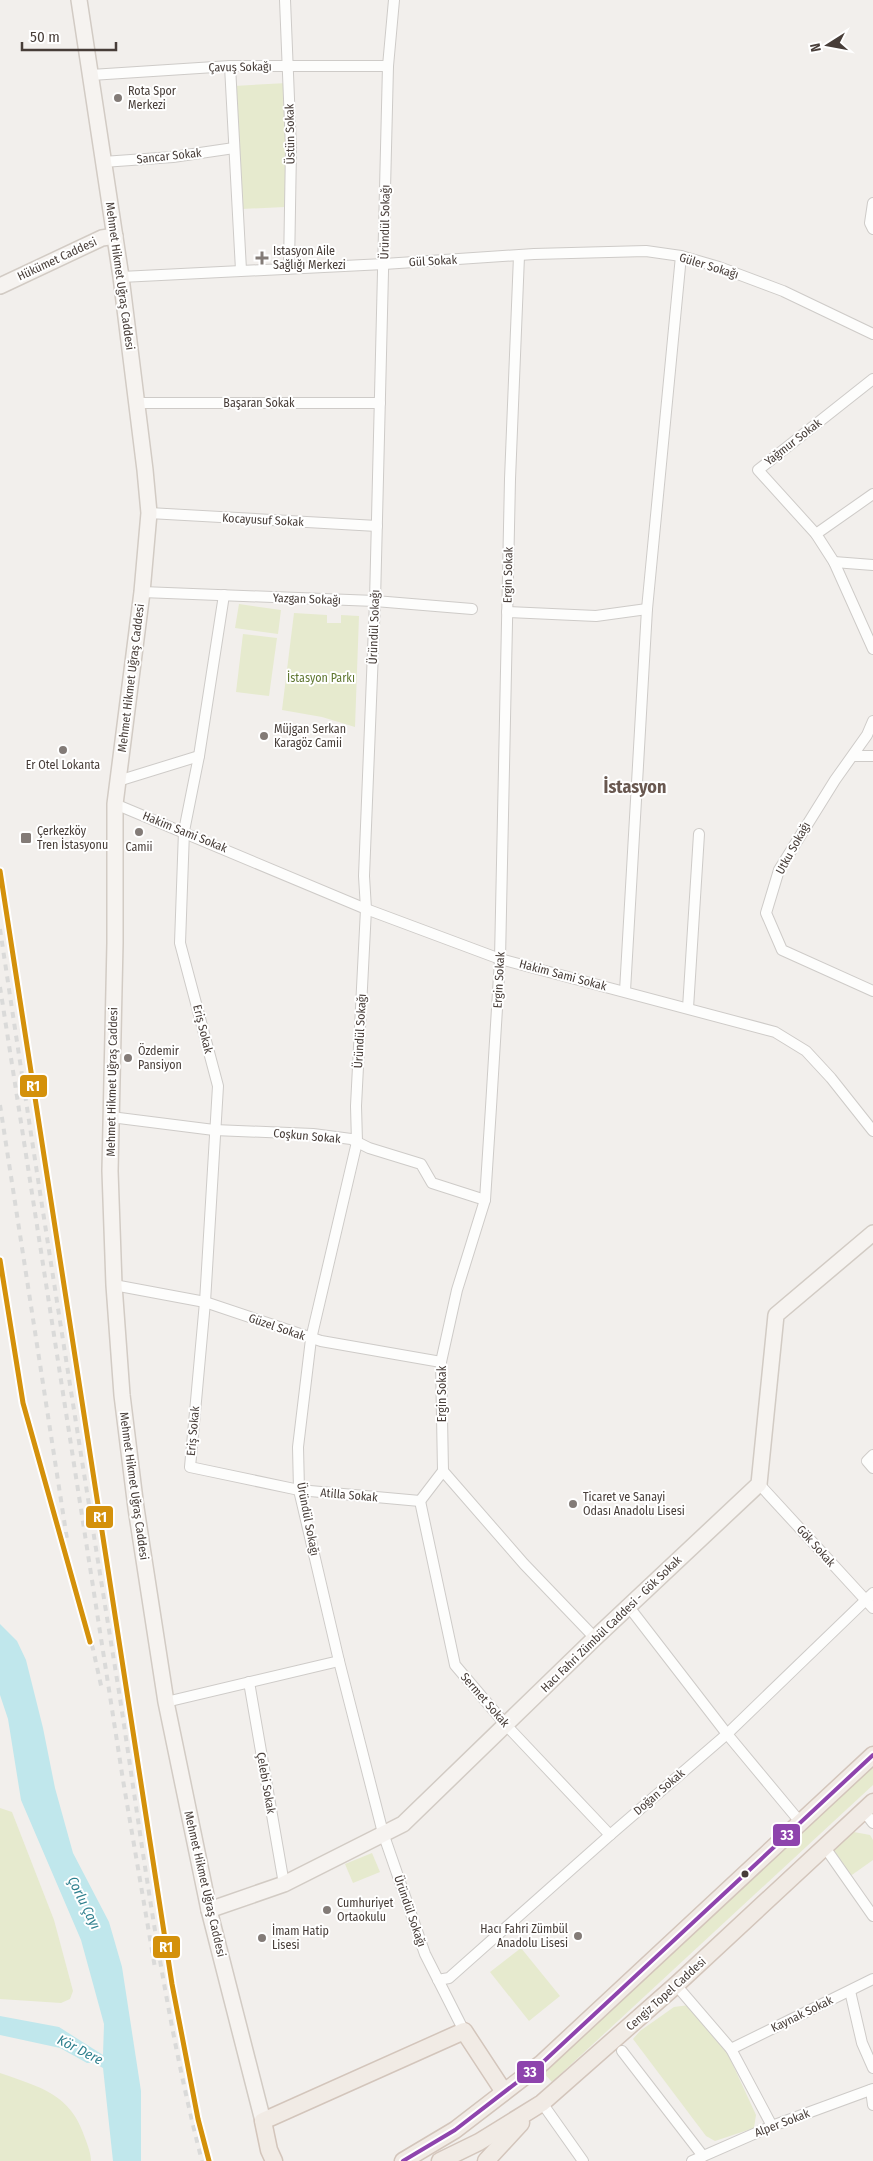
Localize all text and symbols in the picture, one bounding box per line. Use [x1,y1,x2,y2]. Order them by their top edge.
scale bar [22,20,116,52]
north arrow [803,20,853,70]
text: 50 m [30,28,60,46]
text: N [807,42,825,53]
street label: Çavuş Sokağı [208,59,272,75]
place label: Rota Spor Merkezi [128,84,177,112]
marker: Rota Spor Merkezi [112,92,124,104]
street label: Üstün Sokak [280,103,298,164]
street label: Sancar Sokak [136,146,203,166]
street label: Üründül Sokağı [375,185,393,259]
street label: Mehmet Hikmet Uğraş Caddesi [103,201,137,351]
street label: Hükümet Caddesi [15,234,99,284]
place label: Istasyon Aile Sağlığı Merkezi [273,244,346,272]
street label: Güler Sokağı [678,250,740,282]
marker: Istasyon Aile Sağlığı Merkezi [255,251,269,265]
street label: Gül Sokak [409,253,458,269]
street label: Başaran Sokak [223,396,295,410]
street label: Yağmur Sokak [762,415,824,468]
street label: Kocayusuf Sokak [222,511,305,529]
street label: Ergin Sokak [501,546,515,603]
street label: Üründül Sokağı [364,589,382,665]
street label: Yazgan Sokağı [273,591,341,607]
street label: Mehmet Hikmet Uğraş Caddesi [115,603,147,753]
park label: İstasyon Parkı [287,670,355,685]
place label: Müjgan Serkan Karagöz Camii [274,722,346,750]
marker: Müjgan Serkan Karagöz Camii [258,730,270,742]
marker: Er Otel Lokanta [57,744,69,756]
place label: Er Otel Lokanta [26,758,100,772]
district label: İstasyon [604,776,666,798]
street label: Hakim Sami Sokak [141,809,230,855]
street label: Utku Sokağı [773,819,813,877]
place label: Çerkezköy Tren İstasyonu [37,824,108,852]
marker: Camii [133,826,145,838]
marker: Çerkezköy Tren İstasyonu [19,831,33,845]
place label: Camii [125,840,153,854]
street label: Ergin Sokak [491,951,507,1009]
street label: Hakim Sami Sokak [518,957,609,993]
street label: Üründül Sokağı [349,993,369,1069]
street label: Eriş Sokak [190,1003,216,1055]
street label: Mehmet Hikmet Uğraş Caddesi [104,1007,120,1157]
place label: Özdemir Pansiyon [138,1042,182,1072]
marker: Özdemir Pansiyon [122,1052,134,1064]
line badge: R1 [19,1074,48,1098]
text: R1 [26,1078,40,1095]
street label: Coşkun Sokak [273,1126,342,1146]
street label: Güzel Sokak [247,1311,307,1343]
street label: Ergin Sokak [435,1365,449,1422]
street label: Eriş Sokak [184,1405,202,1456]
street label: Mehmet Hikmet Uğraş Caddesi [117,1411,151,1561]
street label: Üründül Sokağı [294,1481,324,1557]
street label: Atilla Sokak [320,1486,379,1505]
place label: Ticaret ve Sanayi Odası Anadolu Lisesi [583,1490,685,1518]
marker: Ticaret ve Sanayi Odası Anadolu Lisesi [567,1498,579,1510]
line badge: R1 [85,1505,114,1529]
text: R1 [93,1509,107,1526]
street label: Gök Sokak [794,1522,838,1570]
street label: Hacı Fahri Zümbül Caddesi - Gök Sokak [538,1553,685,1695]
street label: Sermet Sokak [458,1670,513,1730]
street label: Çelebi Sokak [254,1751,278,1815]
street label: Doğan Sokak [631,1766,688,1818]
street label: Mehmet Hikmet Uğraş Caddesi [181,1810,229,1958]
line badge: 33 [772,1823,801,1847]
text: 33 [779,1827,794,1844]
unlabelled marker [740,1869,750,1879]
street label: Üründül Sokağı [391,1873,431,1949]
water label: Çorlu Çayı [64,1874,104,1932]
place label: Cumhuriyet Ortaokulu [337,1896,393,1924]
marker: Cumhuriyet Ortaokulu [321,1904,333,1916]
place label: Hacı Fahri Zümbül Anadolu Lisesi [480,1922,568,1950]
place label: İmam Hatip Lisesi [272,1923,329,1952]
marker: Hacı Fahri Zümbül Anadolu Lisesi [572,1930,584,1942]
marker: İmam Hatip Lisesi [256,1932,268,1944]
line badge: R1 [152,1935,181,1959]
text: R1 [159,1939,173,1956]
street label: Cengiz Topel Caddesi [623,1954,709,2034]
street label: Kaynak Sokak [769,1993,836,2035]
water label: Kör Dere [54,2031,106,2069]
line badge: 33 [516,2060,545,2084]
text: 33 [522,2064,537,2081]
street label: Alper Sokak [752,2106,812,2140]

